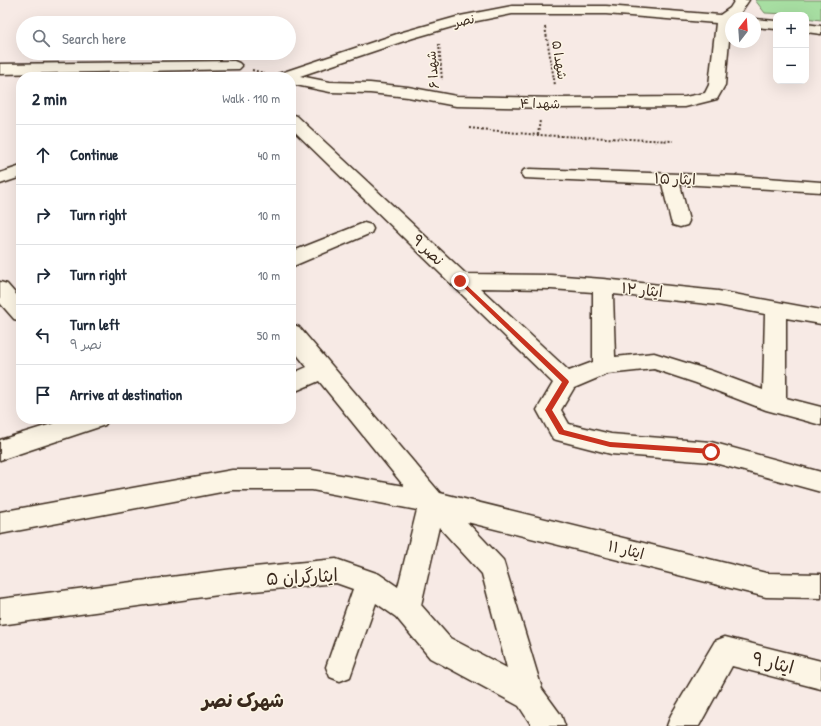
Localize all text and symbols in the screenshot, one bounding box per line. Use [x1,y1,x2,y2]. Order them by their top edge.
street label: نصر [451,9,476,31]
north arrow [725,12,761,48]
map controls [773,12,809,84]
button: + [773,12,809,48]
search box [16,16,296,60]
icon: search [30,27,52,49]
text: Search here [62,28,126,49]
street label: شهدا ۵ [548,39,572,81]
button: − [773,48,809,84]
street label: شهدا ۶ [421,50,443,90]
text: 2 min [32,87,67,110]
text: Walk · 110 m [222,89,280,107]
street label: شهدا ۴ [520,94,560,112]
icon: ahead [32,144,54,166]
text: Continue [70,144,118,165]
text: 40 m [257,146,280,164]
street label: ایثار ۱۵ [654,167,696,190]
icon: right [32,204,54,226]
text: Turn right [70,204,126,225]
text: 10 m [258,206,280,224]
street label: نصر ۹ [408,229,449,270]
icon: right [32,264,54,286]
text: Turn right [70,264,126,285]
text: 10 m [258,266,280,284]
route end [451,272,469,290]
street label: ایثار ۱۲ [620,277,664,302]
text: Turn left [70,314,120,335]
icon: left [32,324,54,346]
text: 50 m [257,326,280,344]
text: نصر ۹ [70,335,102,353]
icon: arrive [32,384,54,406]
text: Arrive at destination [70,384,182,405]
route start [702,443,720,461]
street label: ایثار ۱۱ [606,535,646,564]
street label: ایثارگران ۵ [265,562,339,591]
street label: ایثار ۹ [750,645,797,680]
district label: شهرک نصر [200,687,284,713]

